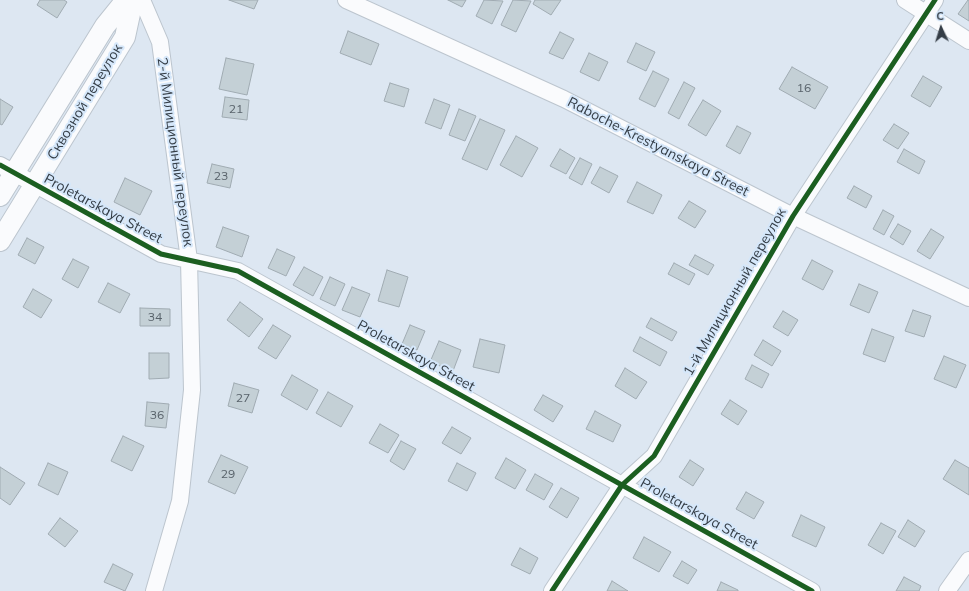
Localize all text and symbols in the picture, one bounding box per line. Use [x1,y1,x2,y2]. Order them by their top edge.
north arrow [921,8,961,48]
text: С [936,9,944,23]
street label: Сквозной переулок [44,41,126,163]
street label: 2-й Милиционный переулок [153,56,197,248]
house number: 16 [797,81,811,95]
street label: Raboche-Krestyanskaya Street [565,94,751,200]
house number: 21 [229,102,243,116]
house number: 23 [214,169,228,183]
street label: Proletarskaya Street [41,171,165,247]
street label: 1-й Милиционный переулок [680,205,790,379]
house number: 34 [148,310,162,324]
street label: Proletarskaya Street [354,317,478,395]
house number: 27 [236,391,250,405]
house number: 36 [150,408,164,422]
house number: 29 [221,467,235,481]
street label: Proletarskaya Street [637,475,761,553]

